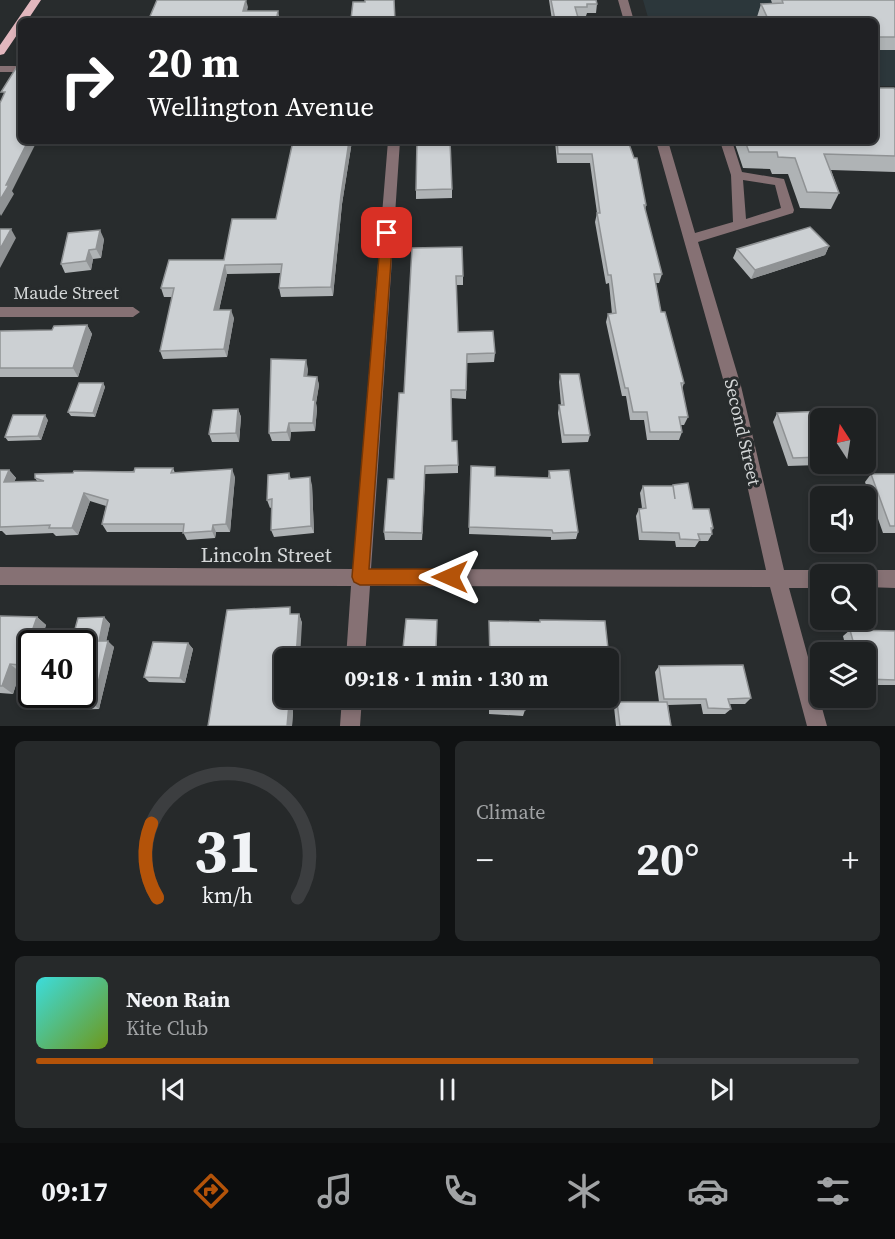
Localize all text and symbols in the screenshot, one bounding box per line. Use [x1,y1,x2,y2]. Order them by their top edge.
text: 20 m [147,33,240,91]
icon: right [48,42,126,120]
text: Wellington Avenue [147,88,374,125]
pin [361,207,412,258]
icon: arrive [370,216,403,249]
street label: Maude Street [13,280,119,305]
street label: Second Street [719,376,767,488]
north arrow [810,408,876,474]
map controls [810,408,876,708]
button: sound [810,486,876,552]
street label: Lincoln Street [200,540,332,569]
position arrow [418,545,482,609]
button: search [810,564,876,630]
speed limit sign: 40 [18,630,96,708]
button: layers [810,642,876,708]
text: 09:18 · 1 min · 130 m [345,663,548,693]
text: Climate [476,798,545,826]
text: 31 [194,807,261,893]
text: 20° [636,828,699,890]
text: − [476,837,494,882]
text: + [841,837,859,882]
text: km/h [202,881,253,910]
text: Neon Rain [126,984,230,1014]
text: Kite Club [126,1014,208,1042]
icon: previous [157,1073,190,1106]
icon: pause [431,1073,464,1106]
icon: next [705,1073,738,1106]
icon: directions [190,1170,232,1212]
icon: music [314,1170,356,1212]
icon: phone [439,1170,481,1212]
icon: climate [563,1170,605,1212]
icon: car [687,1170,729,1212]
icon: filters [812,1170,854,1212]
text: 09:17 [41,1173,108,1210]

